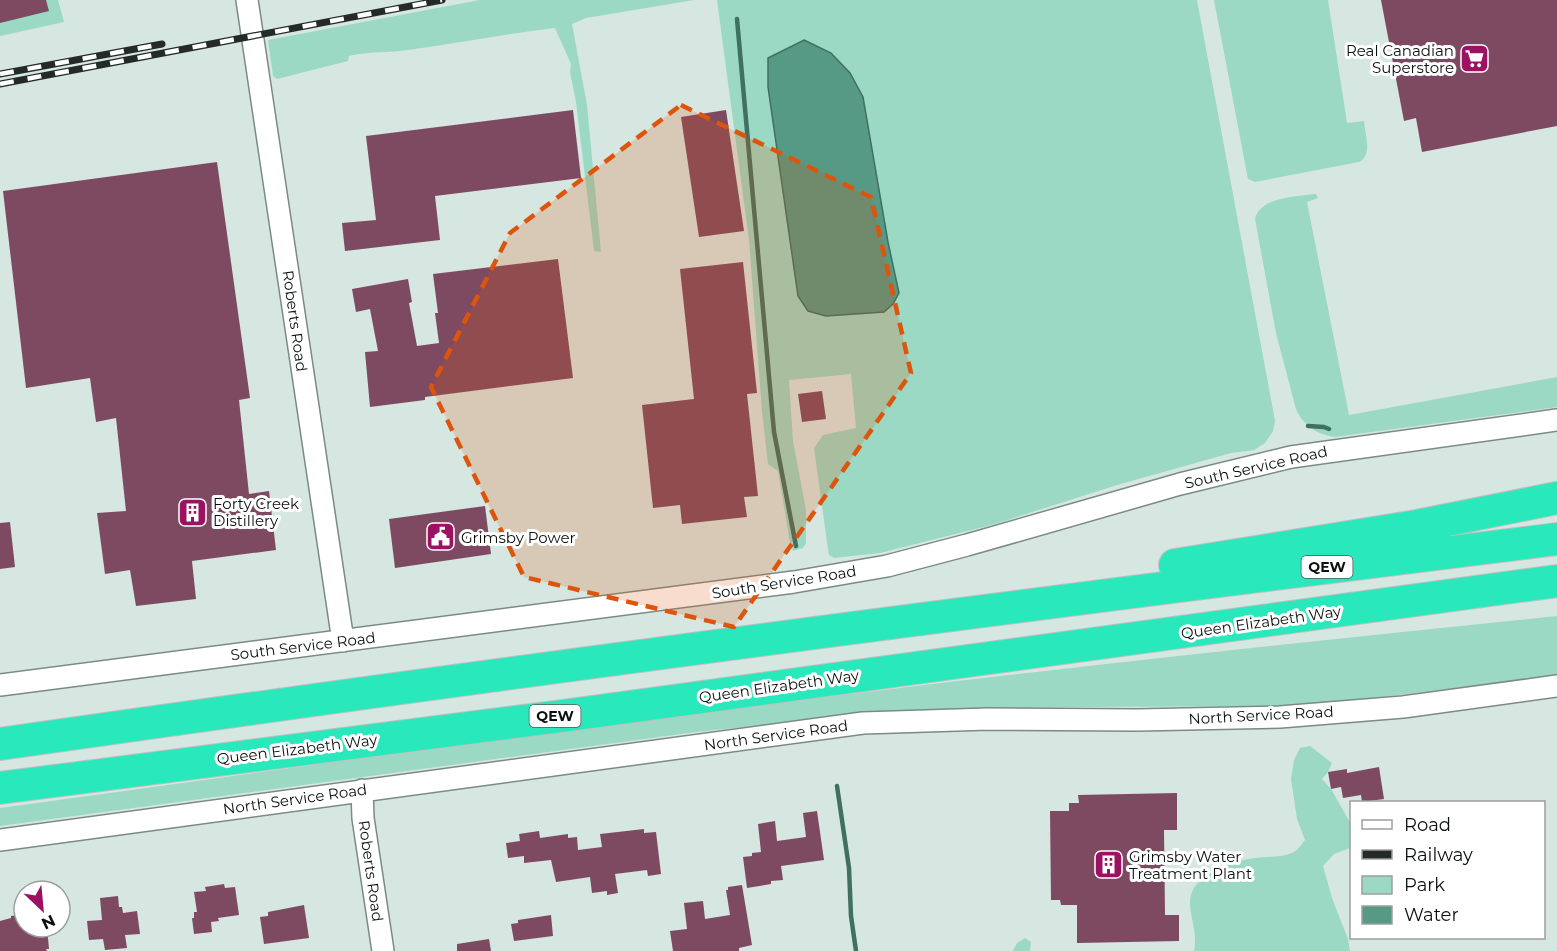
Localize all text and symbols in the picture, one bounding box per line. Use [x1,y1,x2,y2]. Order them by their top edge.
place label: Real Canadian Superstore [1346,41,1454,77]
supermarket icon: Real Canadian Superstore [1459,43,1491,75]
street label: Roberts Road [278,269,312,373]
street label: South Service Road [1183,441,1329,493]
place label: Forty Creek Distillery [213,494,299,530]
building icon: Forty Creek Distillery [176,496,208,528]
public building icon: Grimsby Power [424,521,456,553]
place label: Grimsby Power [461,528,576,547]
road number: QEW [1302,556,1352,578]
street label: South Service Road [710,561,858,603]
street label: Queen Elizabeth Way [1180,601,1343,643]
street label: South Service Road [229,628,377,664]
street label: Queen Elizabeth Way [698,665,861,707]
street label: North Service Road [1188,702,1334,728]
road number: QEW [530,705,580,727]
street label: North Service Road [703,715,849,755]
street label: Queen Elizabeth Way [216,730,379,768]
street label: North Service Road [222,779,368,819]
legend [1350,801,1545,939]
text: Road [1404,814,1451,836]
street label: Roberts Road [354,819,388,923]
text: Railway [1404,844,1473,866]
place label: Grimsby Water Treatment Plant [1129,847,1252,883]
building icon: Grimsby Water Treatment Plant [1092,849,1124,881]
text: Park [1404,874,1445,896]
north arrow [12,879,72,939]
text: Water [1404,904,1459,926]
text: N [38,911,58,933]

